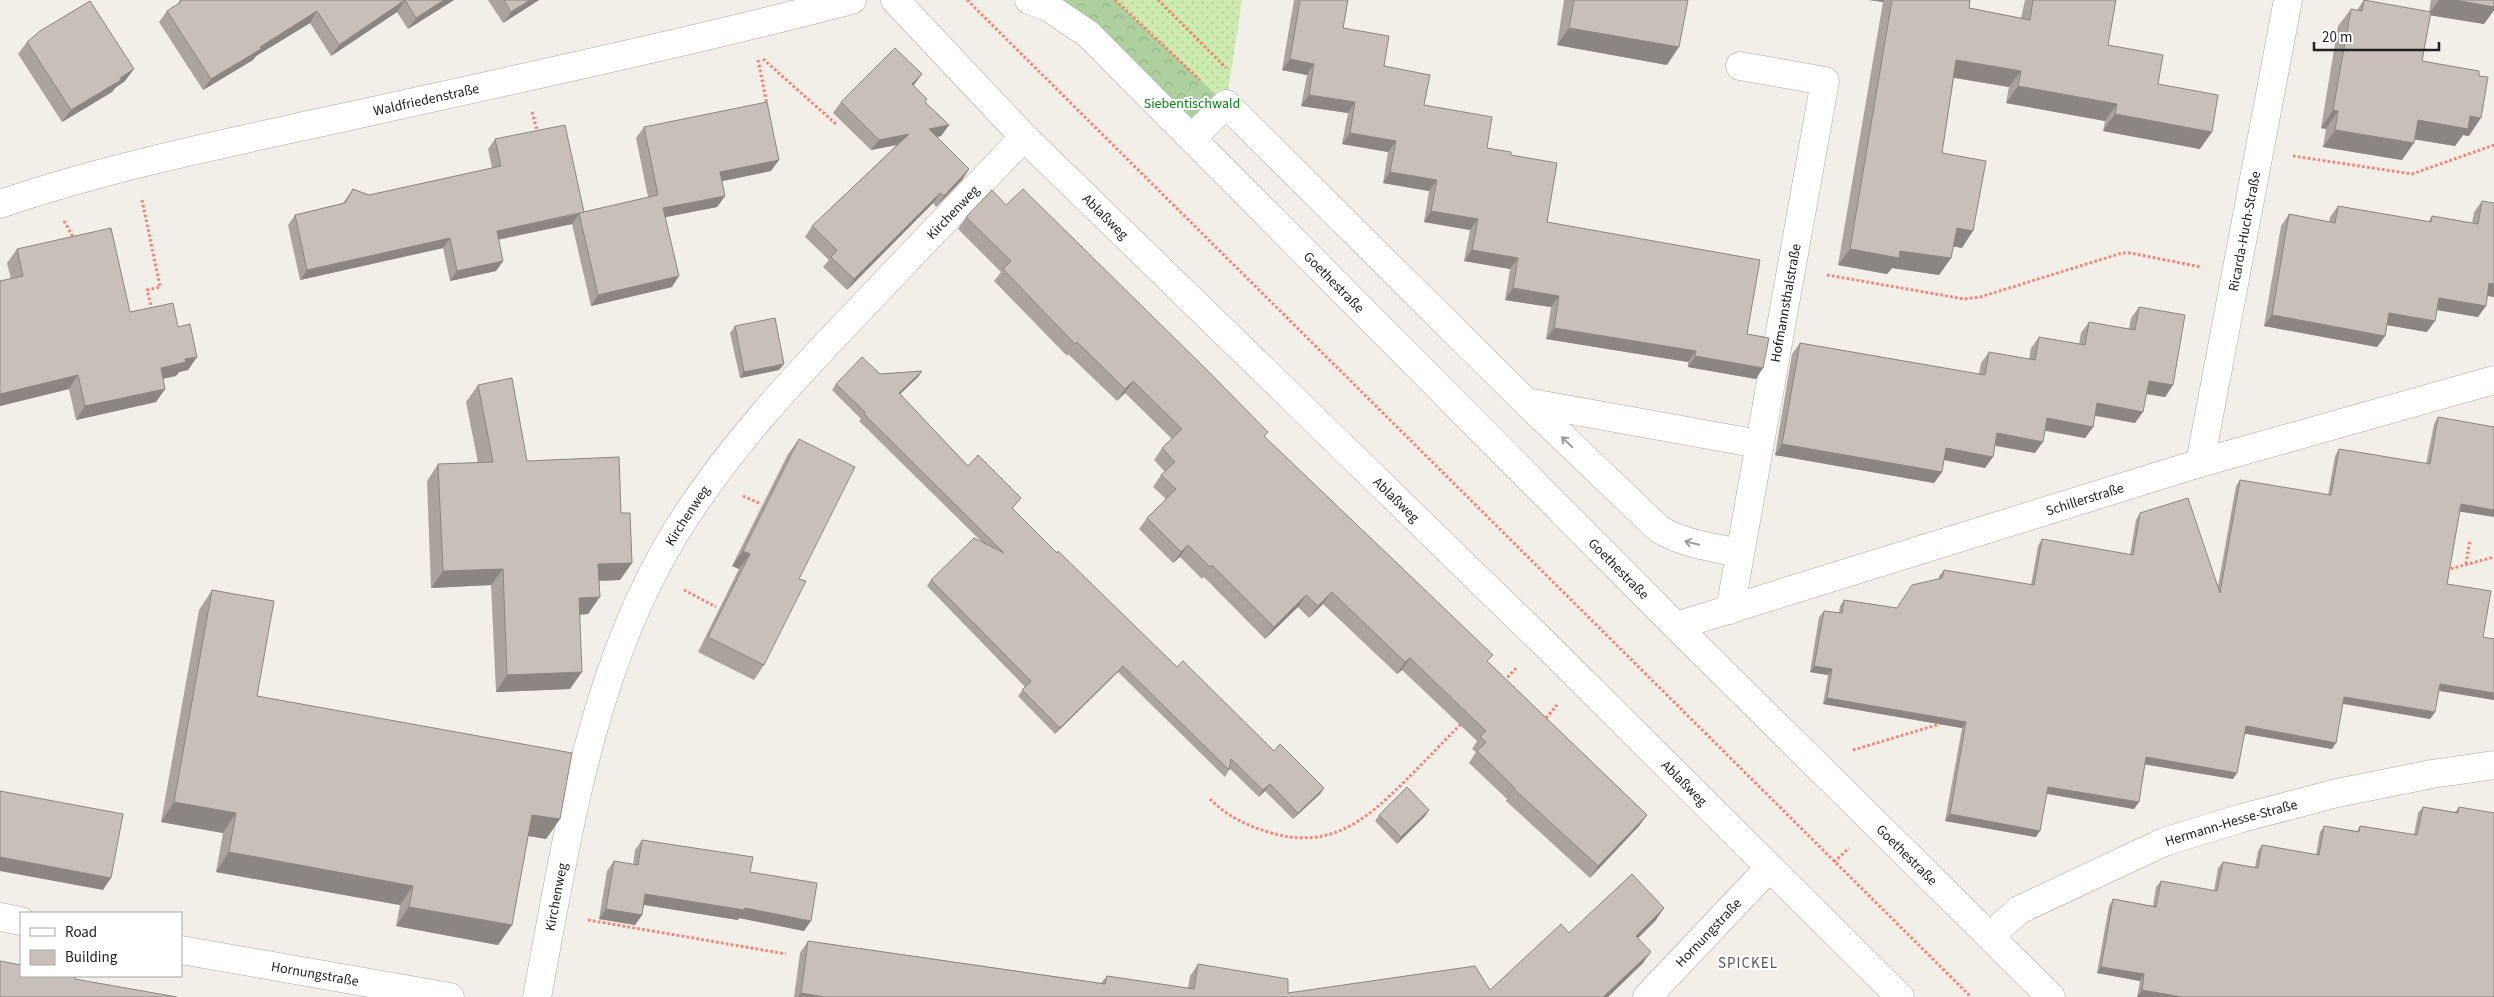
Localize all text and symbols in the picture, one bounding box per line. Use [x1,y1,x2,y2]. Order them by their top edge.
scale bar [2314,20,2439,52]
text: 20 m [2322,27,2352,48]
street label: Waldfriedenstraße [371,79,481,122]
park label: Siebentischwald [1144,94,1240,114]
street label: Ricarda-Huch-Straße [2224,169,2266,293]
street label: Kirchenweg [922,181,984,244]
street label: Ablaßweg [1077,190,1133,244]
street label: Hofmannsthalstraße [1766,242,1807,364]
street label: Goethestraße [1299,247,1369,318]
one-way arrow [1561,436,1574,448]
street label: Ablaßweg [1368,473,1424,528]
street label: Schillerstraße [2043,478,2127,521]
street label: Kirchenweg [661,482,715,550]
street label: Goethestraße [1583,534,1653,605]
one-way arrow [1684,538,1700,547]
street label: Ablaßweg [1656,756,1711,811]
street label: Hermann-Hesse-Straße [2163,795,2300,852]
street label: Goethestraße [1871,820,1942,890]
street label: Kirchenweg [541,861,573,933]
street label: Hornungstraße [1671,894,1747,972]
legend [20,912,182,977]
text: Road [65,922,97,943]
text: Building [65,947,118,968]
district label: SPICKEL [1718,953,1778,974]
street label: Hornungstraße [269,957,360,992]

